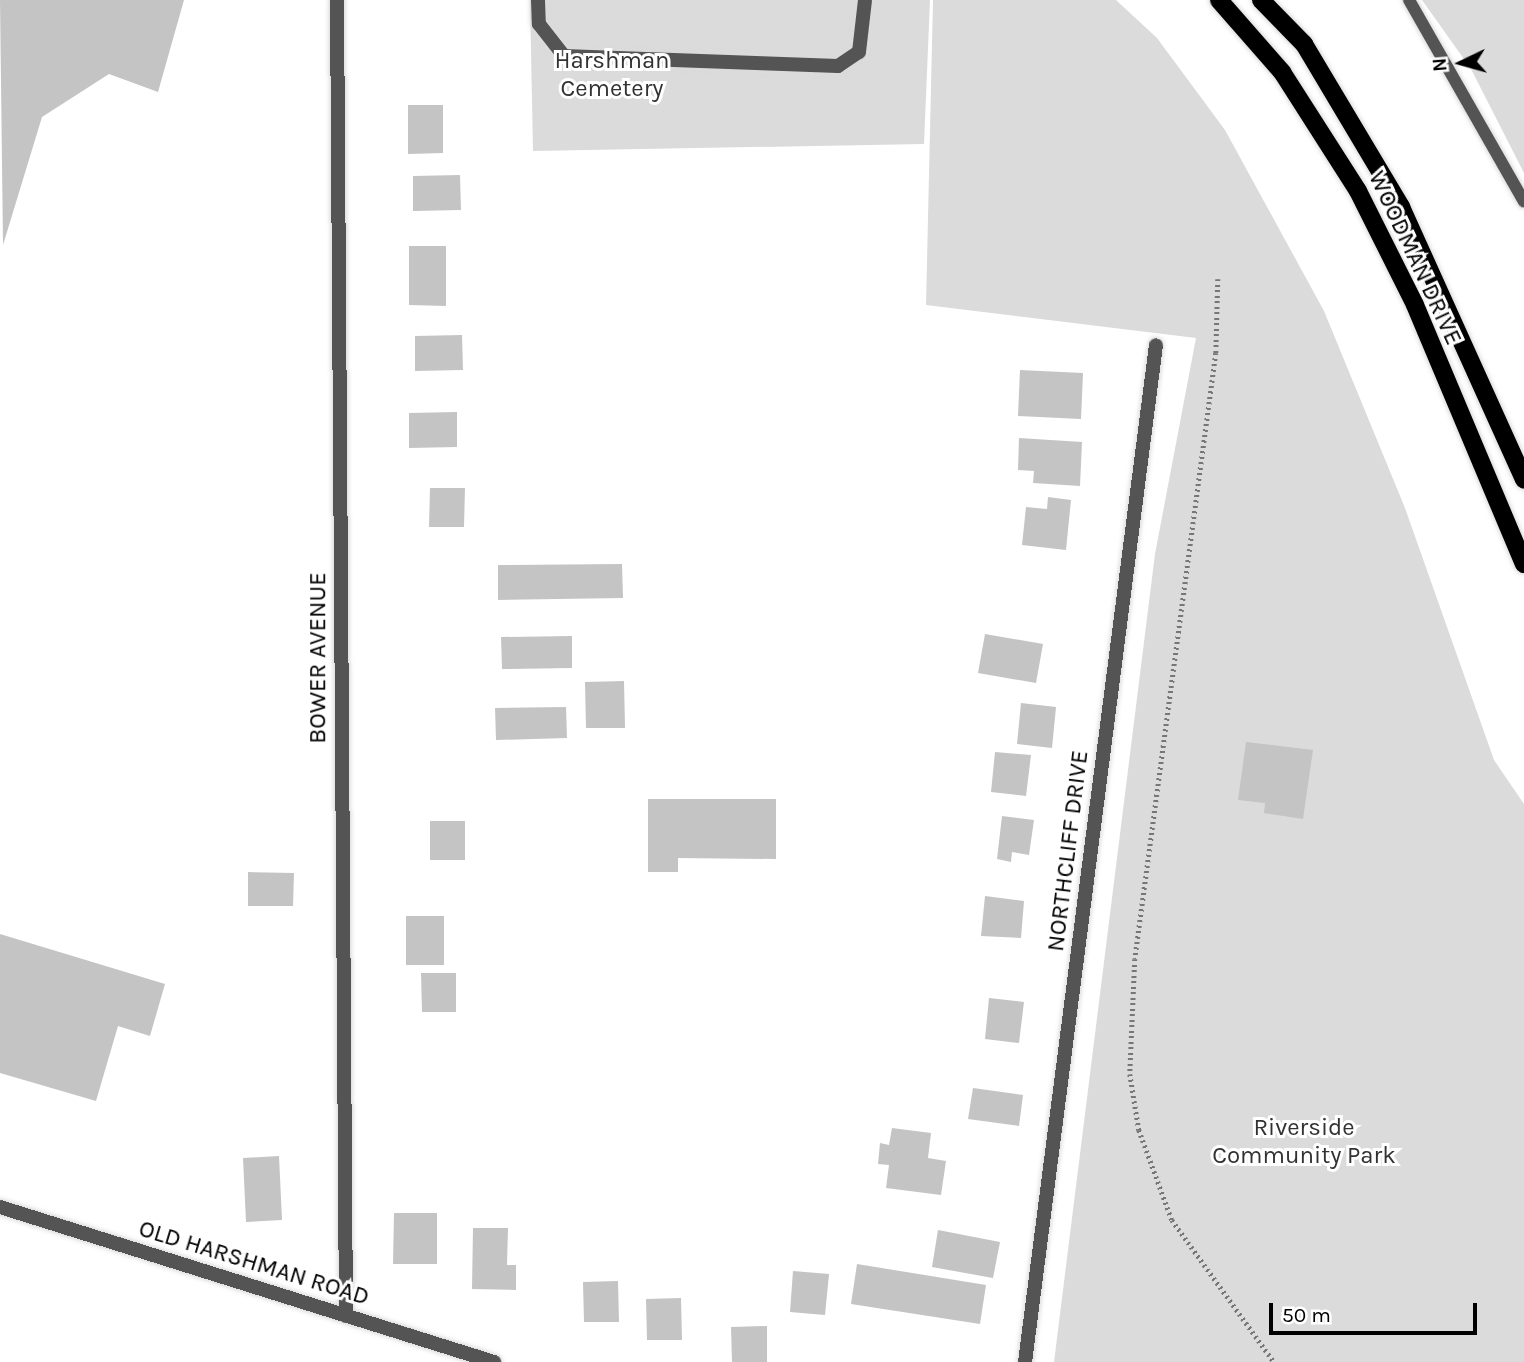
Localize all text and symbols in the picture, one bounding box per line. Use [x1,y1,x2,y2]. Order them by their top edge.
north arrow [1426,28,1496,98]
park label: Harshman Cemetery [554,47,670,103]
text: N [1429,57,1452,73]
street label: WOODMAN DRIVE [1362,166,1468,350]
street label: BOWER AVENUE [304,572,332,744]
street label: NORTHCLIFF DRIVE [1041,749,1095,953]
park label: Riverside Community Park [1212,1114,1396,1170]
street label: OLD HARSHMAN ROAD [135,1214,373,1312]
scale bar [1272,1288,1480,1332]
text: 50 m [1282,1303,1331,1327]

